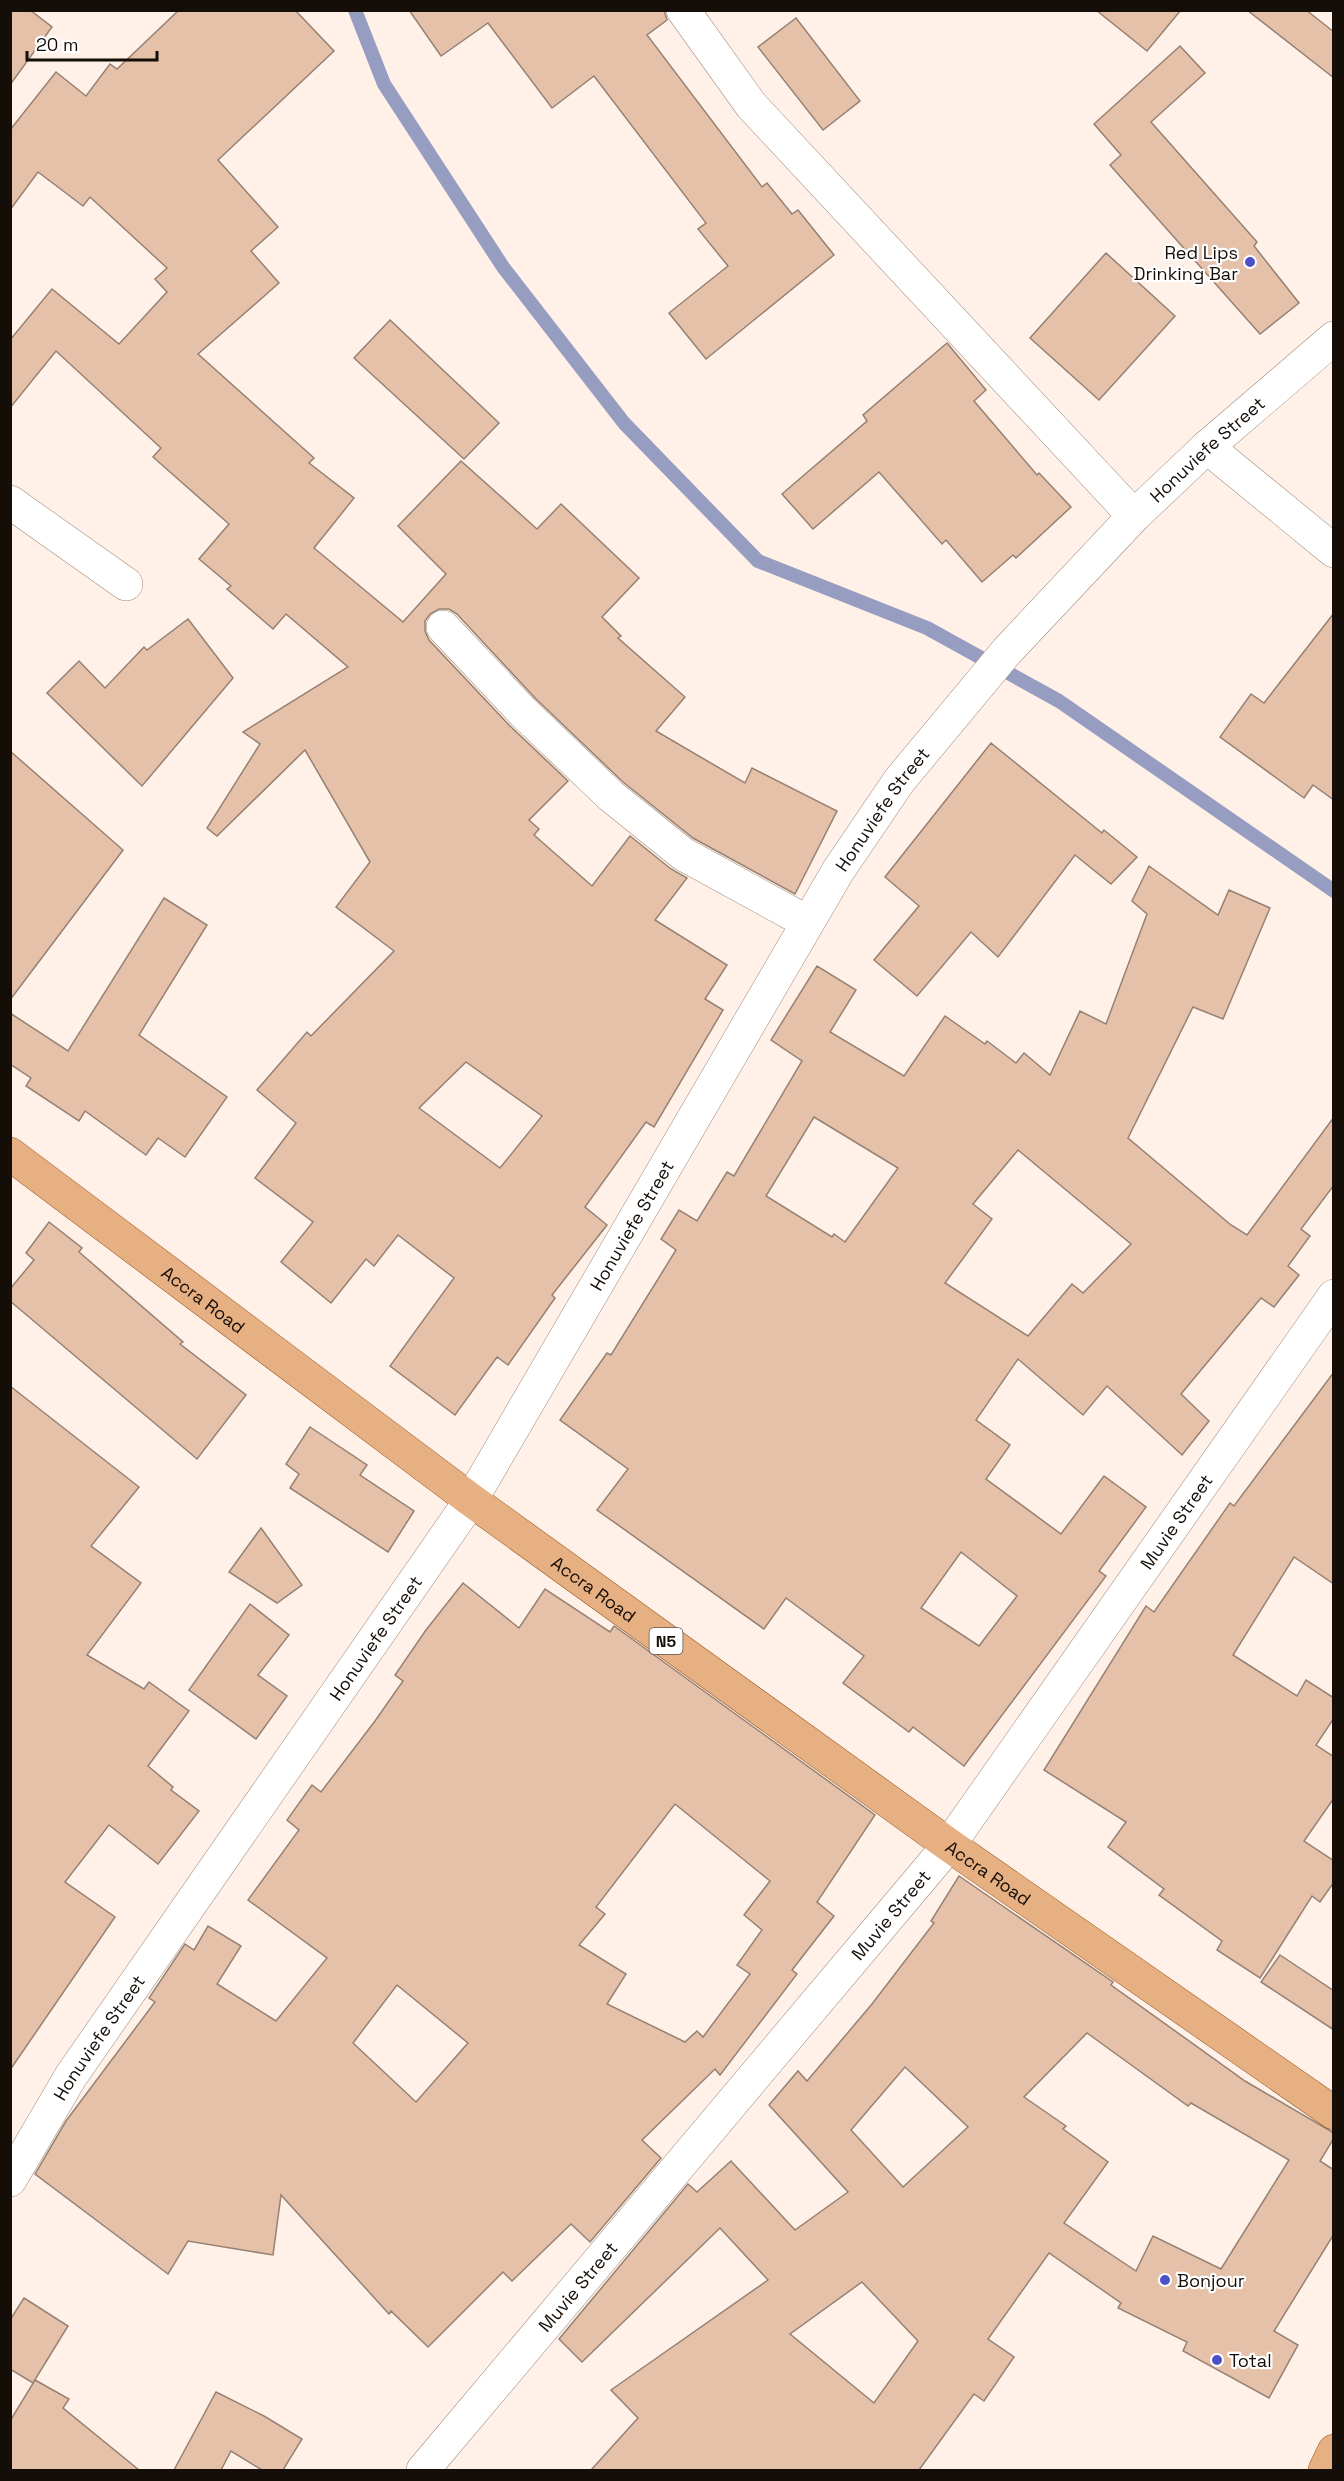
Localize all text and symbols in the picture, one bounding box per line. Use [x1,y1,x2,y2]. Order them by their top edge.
scale bar [27,24,158,62]
text: 20 m [36,33,79,56]
place label: Red Lips Drinking Bar [1133,241,1238,285]
marker: Red Lips Drinking Bar [1243,255,1257,269]
street label: Honuviefe Street [1144,391,1269,507]
street label: Honuviefe Street [830,742,934,876]
street label: Honuviefe Street [584,1156,678,1295]
street label: Accra Road [157,1260,250,1338]
street label: Muvie Street [1135,1469,1217,1574]
street label: Accra Road [547,1551,641,1627]
street label: Honuviefe Street [324,1571,427,1705]
road number: N5 [650,1628,682,1654]
street label: Accra Road [941,1835,1035,1910]
street label: Muvie Street [846,1865,935,1964]
street label: Honuviefe Street [48,1970,149,2104]
street label: Muvie Street [533,2236,622,2336]
place label: Bonjour [1177,2269,1245,2292]
marker: Bonjour [1158,2273,1172,2287]
place label: Total [1229,2349,1272,2372]
marker: Total [1210,2353,1224,2367]

